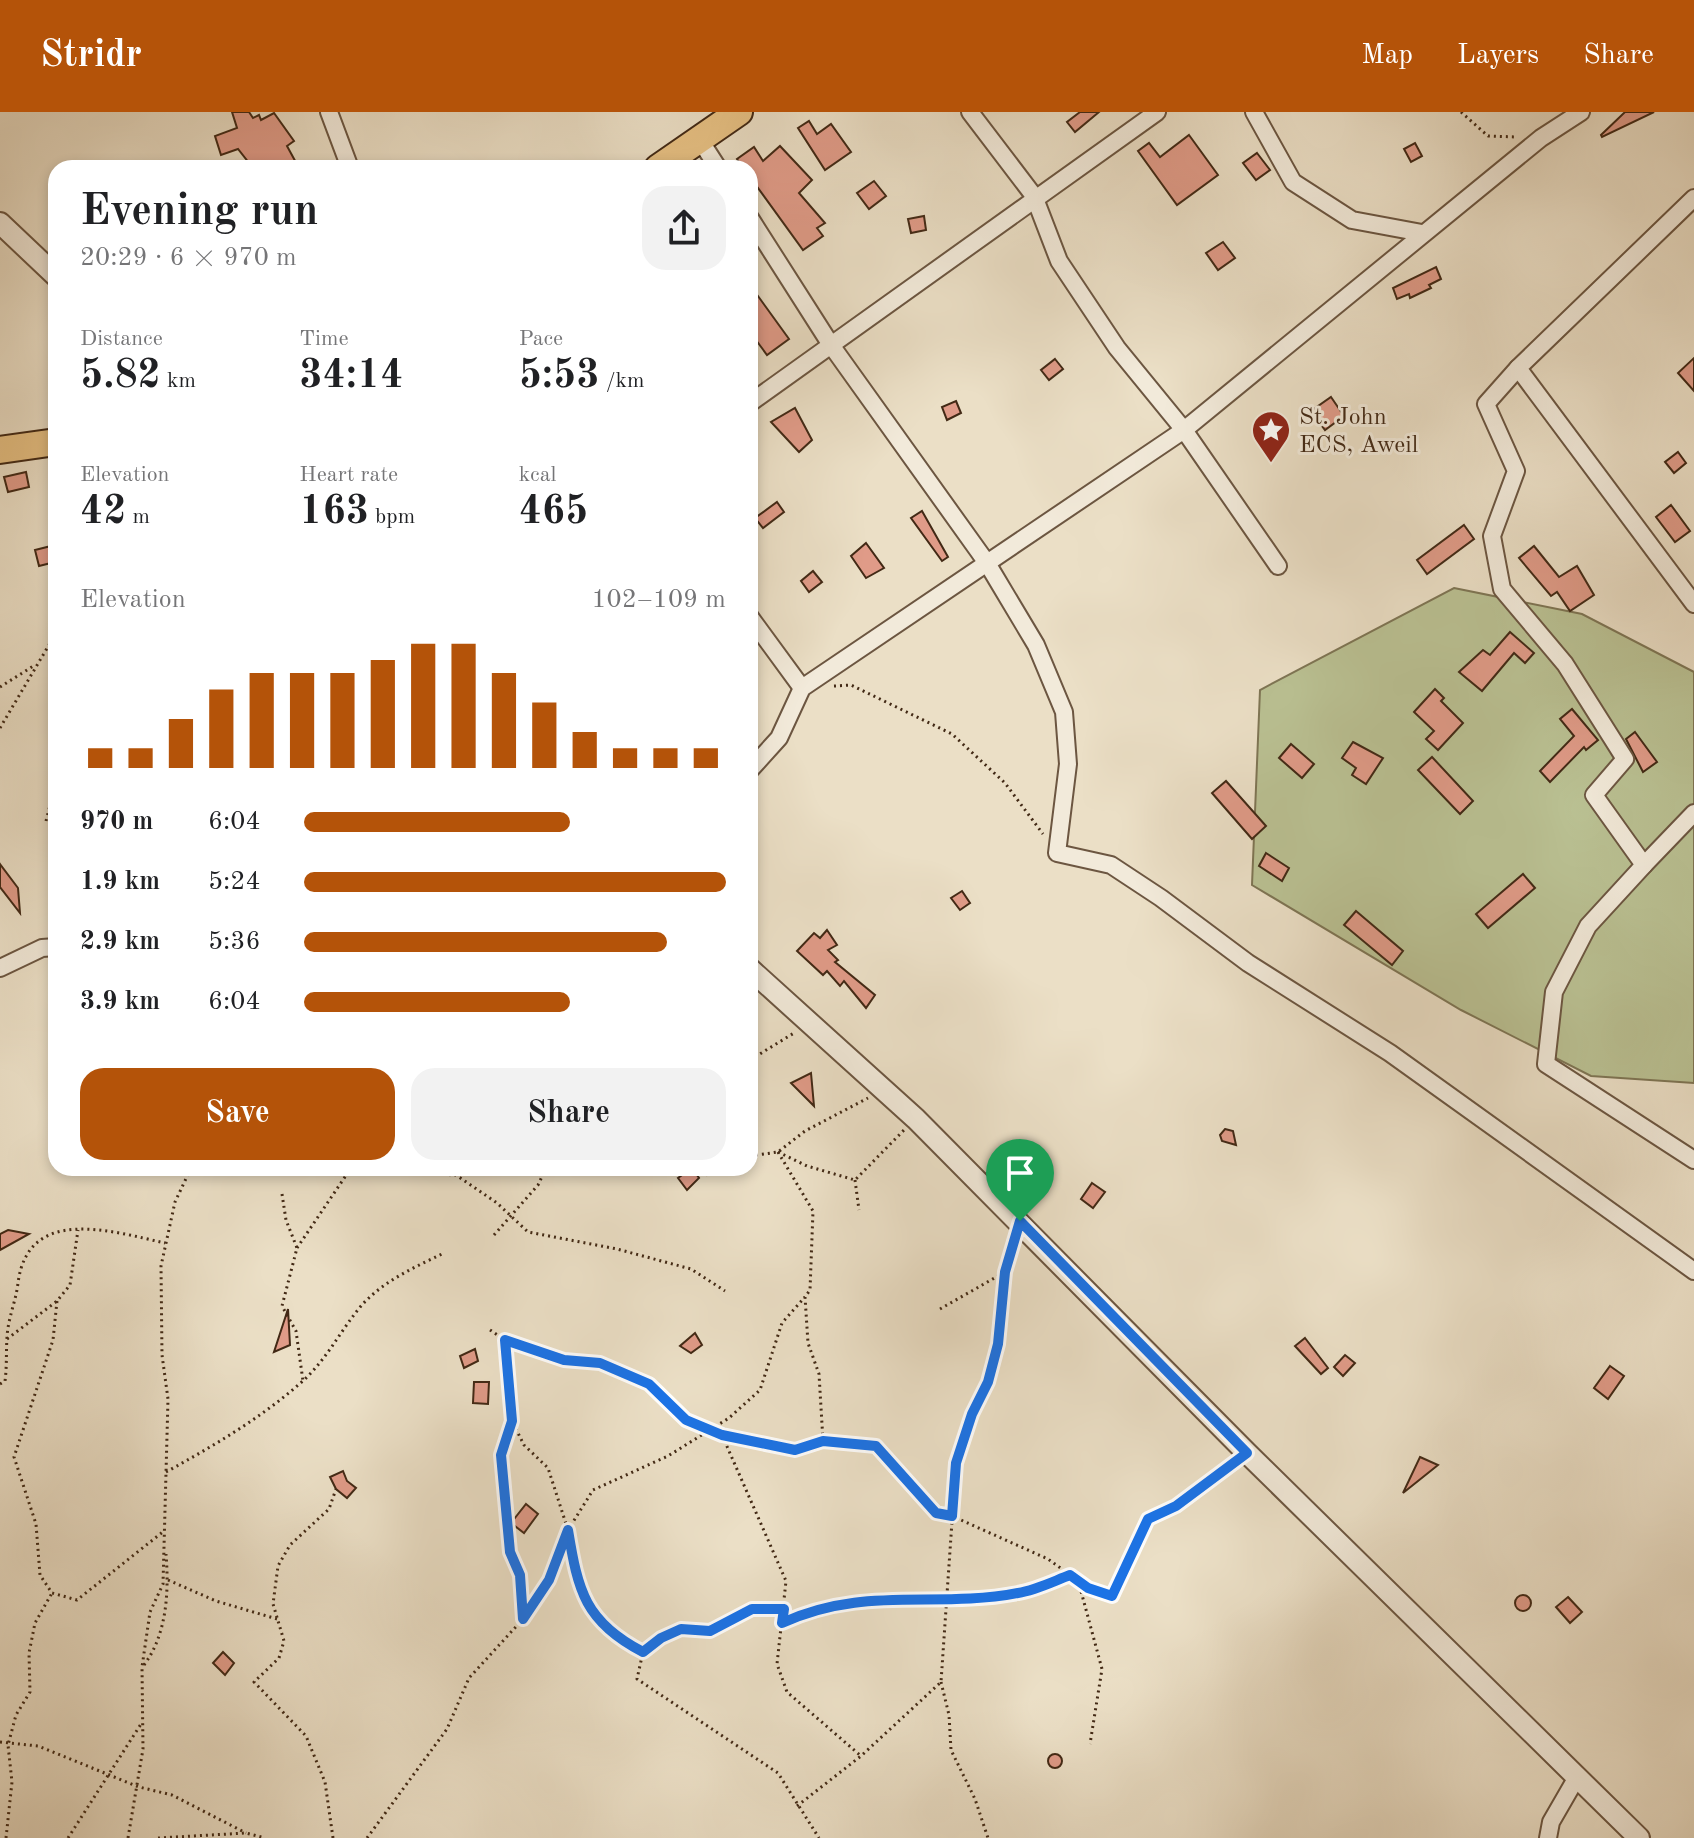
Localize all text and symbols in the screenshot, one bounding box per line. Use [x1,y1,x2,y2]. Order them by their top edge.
text: Stridr [40,37,142,75]
text: Map [1361,42,1413,70]
text: Layers [1457,42,1539,70]
text: Share [1583,42,1654,70]
button: share [642,186,726,270]
text: Evening run [80,190,318,234]
text: 20:29 · 6 × 970 m [80,245,297,271]
text: Distance [80,328,163,350]
text: Time [299,328,349,350]
text: Pace [519,328,563,350]
text: 5.82 [80,357,161,397]
text: 34:14 [299,357,403,397]
text: 5:53 [519,357,599,397]
text: km [161,370,196,392]
text: /km [599,370,644,392]
place label: St. John ECS, Aweil [1299,406,1418,458]
place icon: St. John ECS, Aweil [1250,409,1292,464]
text: Elevation [80,464,170,486]
text: Heart rate [299,464,398,486]
text: kcal [519,464,557,486]
text: 42 [80,493,126,533]
text: 163 [299,493,369,533]
text: 465 [519,493,588,533]
text: m [126,506,150,528]
text: bpm [369,506,415,528]
text: Elevation [80,587,186,613]
text: 102–109 m [591,587,726,613]
text: 970 m [80,809,153,835]
text: 6:04 [208,809,261,835]
text: 1.9 km [80,869,160,895]
text: 5:24 [208,869,261,895]
text: 2.9 km [80,929,160,955]
text: 5:36 [208,929,261,955]
text: 3.9 km [80,989,160,1015]
text: 6:04 [208,989,261,1015]
button: Save [80,1068,395,1160]
button: Share [411,1068,726,1160]
pin [986,1139,1054,1221]
icon: arrive [998,1151,1042,1195]

